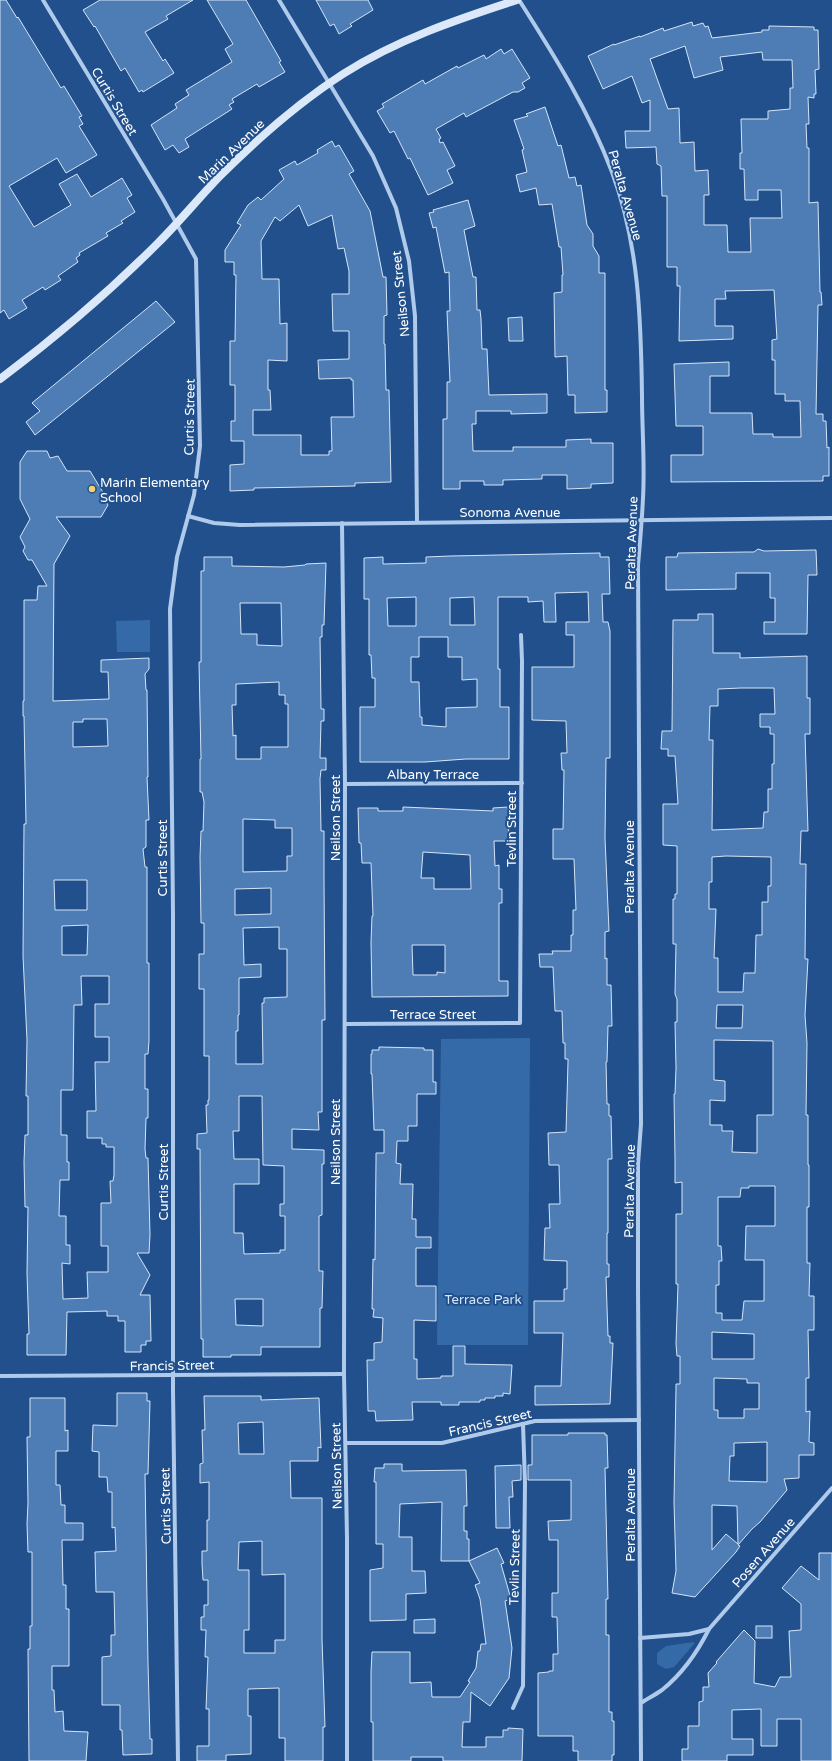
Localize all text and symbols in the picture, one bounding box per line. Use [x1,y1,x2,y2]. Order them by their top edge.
street label: Curtis Street [88,64,141,139]
street label: Marin Avenue [195,116,268,187]
street label: Peralta Avenue [604,148,646,242]
street label: Neilson Street [389,250,413,338]
street label: Curtis Street [181,378,199,456]
place label: Marin Elementary School [100,475,210,506]
marker: Marin Elementary School [87,484,97,494]
street label: Peralta Avenue [622,496,642,590]
street label: Sonoma Avenue [460,505,560,521]
street label: Albany Terrace [387,767,479,783]
street label: Neilson Street [328,775,344,861]
street label: Tevlin Street [504,791,520,867]
street label: Curtis Street [155,820,171,896]
street label: Peralta Avenue [622,820,638,914]
street label: Terrace Street [390,1007,476,1023]
street label: Neilson Street [328,1099,344,1185]
street label: Curtis Street [156,1144,172,1220]
street label: Peralta Avenue [621,1144,639,1238]
park label: Terrace Park [444,1292,522,1308]
street label: Francis Street [130,1357,215,1375]
street label: Francis Street [447,1406,533,1440]
street label: Neilson Street [328,1422,346,1509]
street label: Curtis Street [157,1467,175,1544]
street label: Peralta Avenue [623,1468,639,1562]
street label: Posen Avenue [729,1514,799,1591]
street label: Tevlin Street [506,1529,524,1605]

